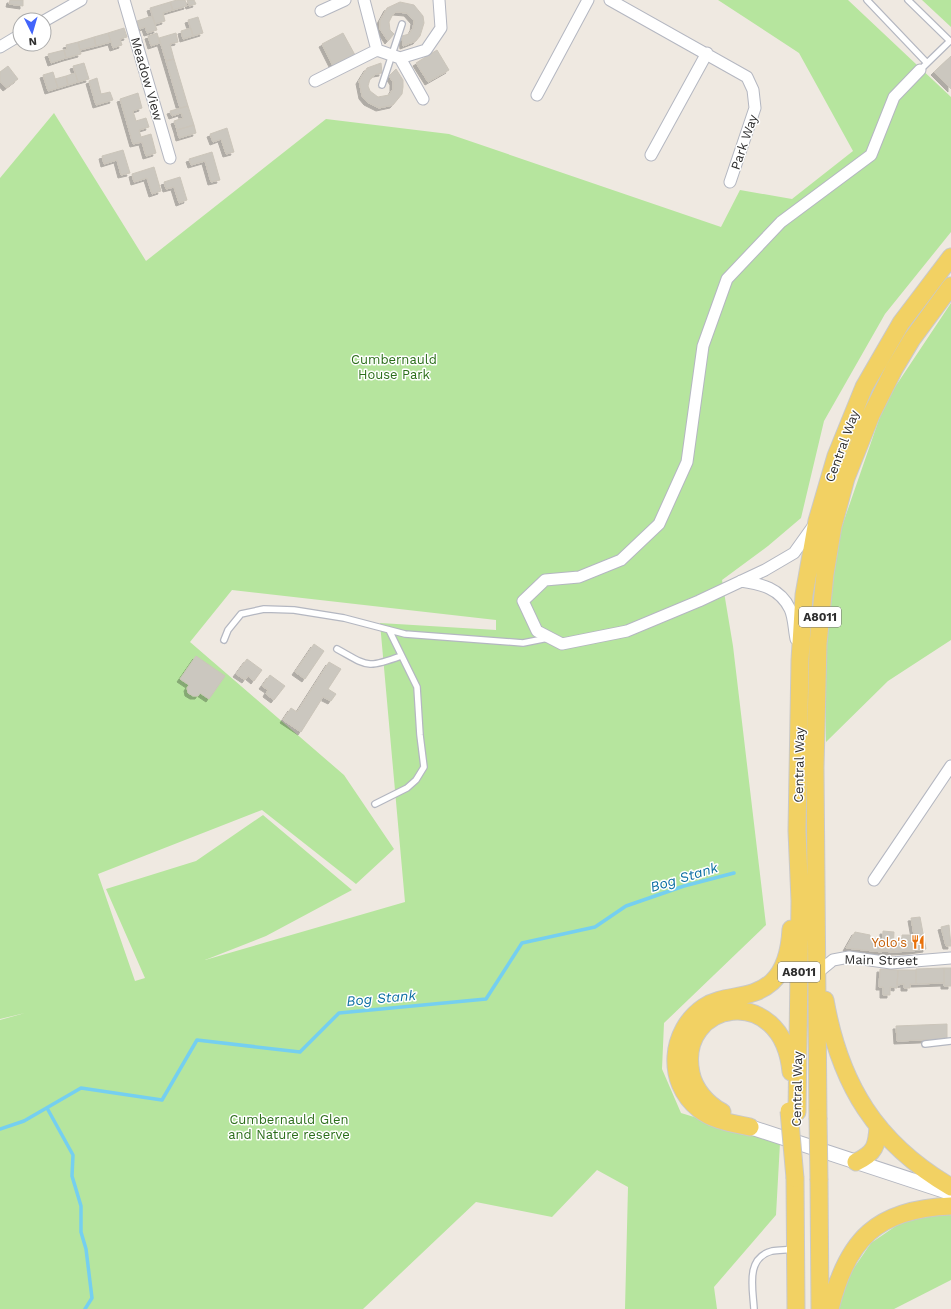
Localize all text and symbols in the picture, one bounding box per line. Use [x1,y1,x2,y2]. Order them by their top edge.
north arrow [12,12,52,52]
text: N [28,35,37,48]
street label: Meadow View [128,35,166,123]
street label: Park Way [728,112,761,172]
park label: Cumbernauld House Park [351,352,437,382]
street label: Central Way [822,408,862,484]
road number: A8011 [799,607,841,627]
street label: Central Way [791,727,807,803]
water label: Bog Stank [648,859,720,895]
restaurant icon: Yolo's [910,934,926,950]
place label: Yolo's [871,935,907,950]
street label: Main Street [844,952,918,968]
road number: A8011 [778,962,820,982]
water label: Bog Stank [345,987,417,1009]
street label: Central Way [789,1051,805,1127]
park label: Cumbernauld Glen and Nature reserve [228,1112,350,1142]

